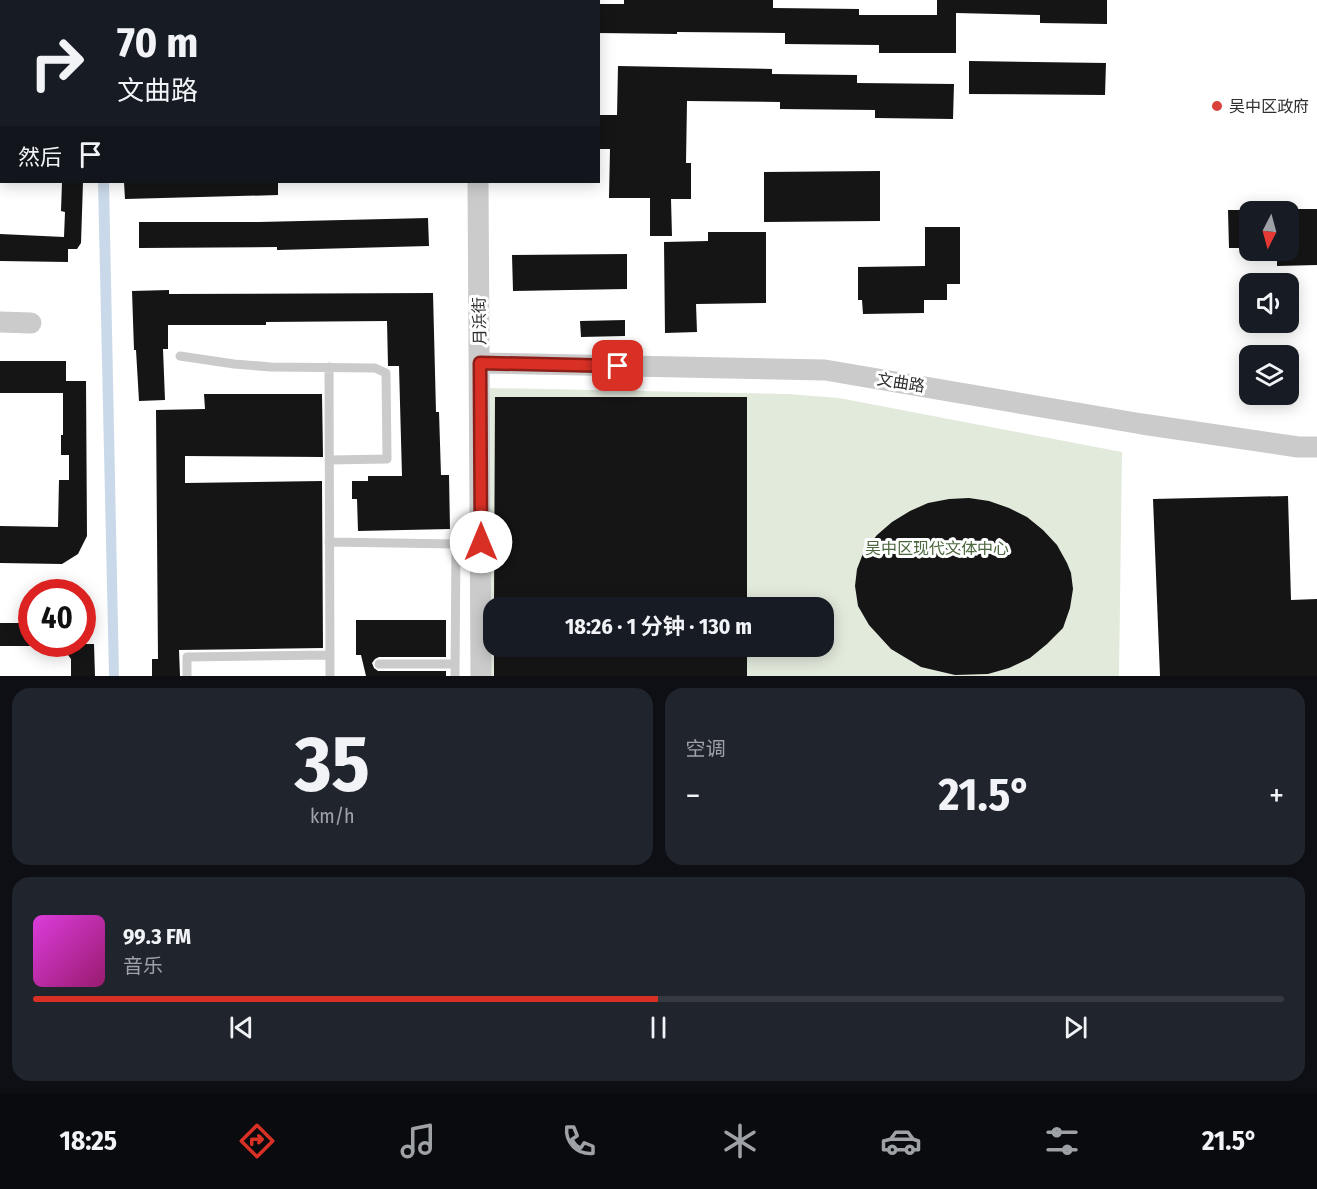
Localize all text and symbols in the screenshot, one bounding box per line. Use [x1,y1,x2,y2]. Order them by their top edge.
text: 70 m [117,18,198,68]
icon: right [18,24,96,102]
text: 文曲路 [117,75,198,107]
place label: 吴中区政府 [1229,97,1309,116]
marker: 吴中区政府 [1210,99,1224,113]
icon: arrive [74,138,107,171]
text: 然后 [18,144,62,171]
north arrow [1239,201,1299,261]
map controls [1239,201,1299,405]
button: sound [1239,273,1299,333]
street label: 月浜街 [470,297,489,345]
pin [592,340,643,391]
button: layers [1239,345,1299,405]
icon: arrive [601,349,634,382]
street label: 文曲路 [876,369,926,396]
position arrow [449,510,513,574]
park label: 吴中区现代文体中心 [865,539,1009,558]
speed limit sign: 40 [18,579,96,657]
text: 18:26 · 1 分钟 · 130 m [565,613,752,640]
text: 35 [295,718,370,812]
text: 空调 [686,737,726,761]
text: 21.5° [938,768,1031,822]
text: − [686,776,700,816]
text: + [1269,776,1284,816]
text: km/h [310,804,355,828]
text: 99.3 FM [123,923,191,950]
text: 音乐 [123,954,163,978]
icon: previous [225,1011,258,1044]
icon: pause [642,1011,675,1044]
icon: next [1059,1011,1092,1044]
icon: directions [236,1120,278,1162]
icon: music [397,1120,439,1162]
icon: phone [558,1120,600,1162]
icon: climate [719,1120,761,1162]
icon: car [880,1120,922,1162]
icon: filters [1041,1120,1083,1162]
text: 18:25 [59,1125,117,1157]
text: 21.5° [1202,1125,1257,1157]

